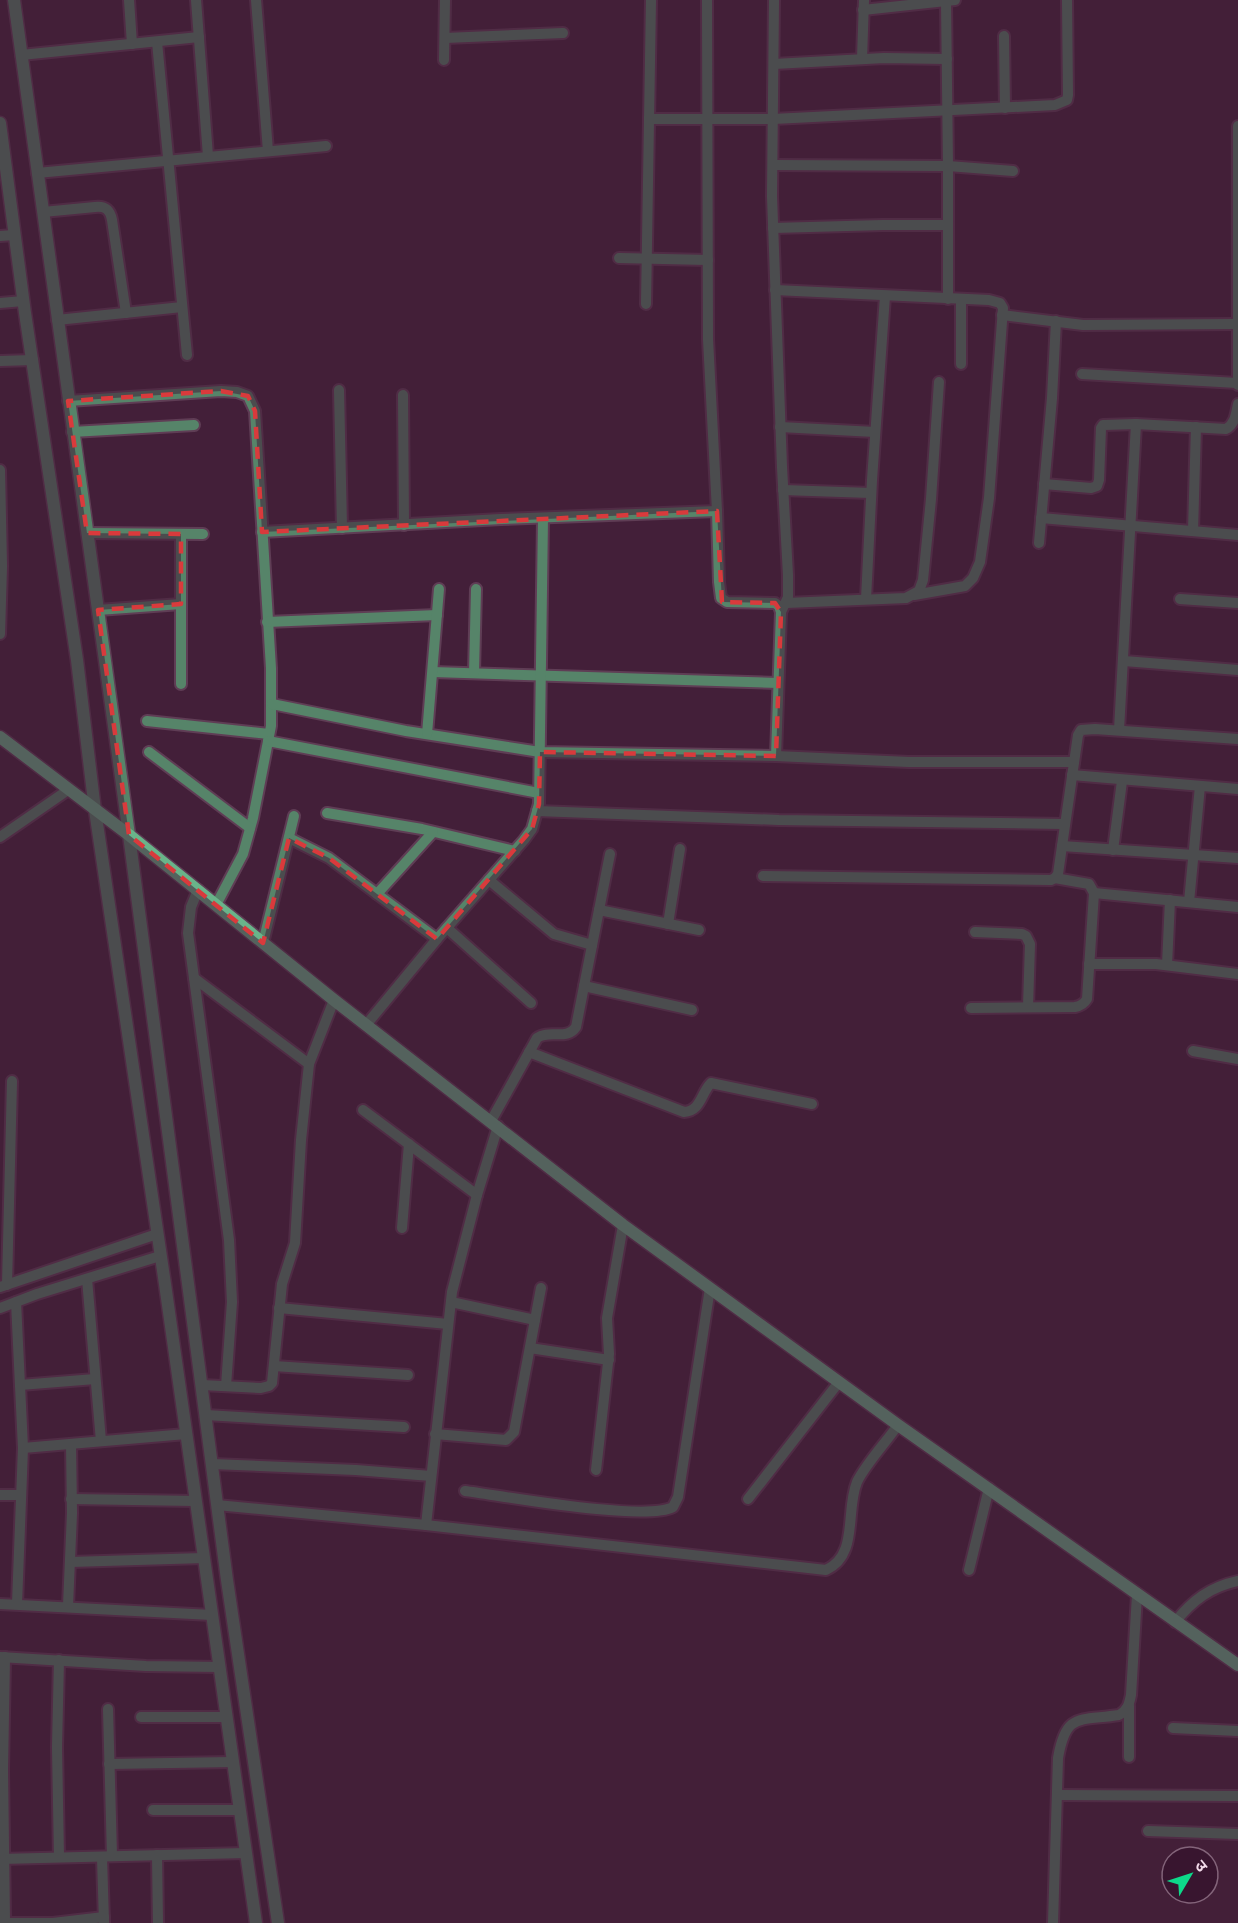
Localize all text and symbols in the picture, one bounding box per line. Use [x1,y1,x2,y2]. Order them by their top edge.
north arrow [1160,1845,1220,1905]
text: उ [1190,1856,1213,1877]

